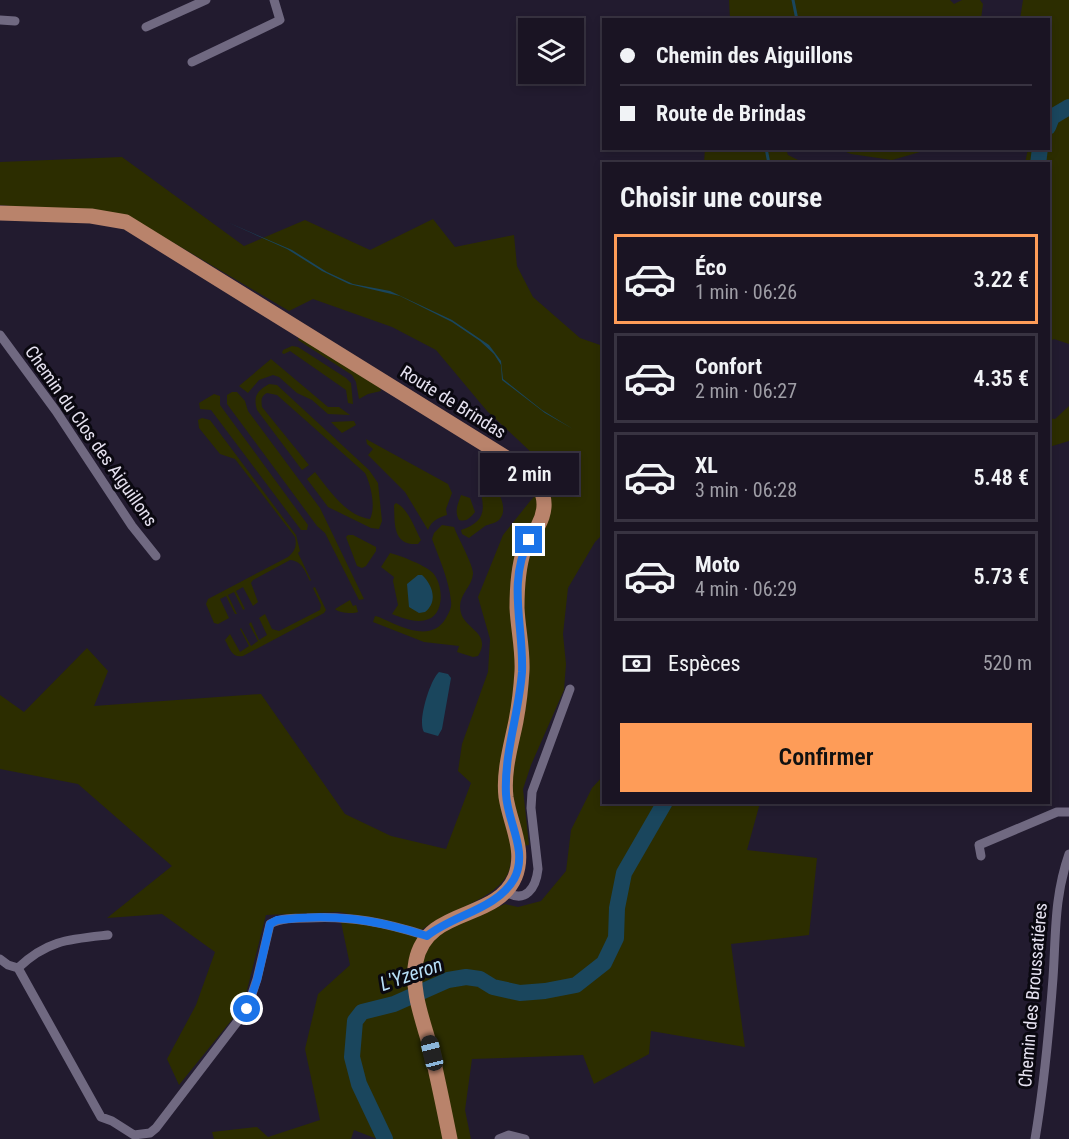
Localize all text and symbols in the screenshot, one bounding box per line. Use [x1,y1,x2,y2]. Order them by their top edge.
map controls [518,18,584,84]
button: layers [518,18,584,84]
text: Chemin des Aiguillons [656,43,853,68]
text: Route de Brindas [656,101,806,126]
text: Choisir une course [620,182,822,214]
icon: car [623,252,677,306]
text: Éco [695,255,727,280]
text: 3.22 € [973,267,1029,292]
text: 1 min · 06:26 [695,280,797,304]
street label: Chemin du Clos des Aiguillons [21,341,162,530]
icon: car [623,351,677,405]
text: Confort [695,354,762,379]
street label: Route de Brindas [397,361,510,442]
text: 4.35 € [973,366,1029,391]
text: 2 min · 06:27 [695,379,797,403]
icon: car [623,450,677,504]
callout: 2 min [480,453,578,495]
text: XL [695,453,718,478]
text: 2 min [507,462,552,486]
text: 5.48 € [973,465,1029,490]
text: 3 min · 06:28 [695,478,797,502]
route end [515,526,542,553]
icon: car [623,549,677,603]
text: Moto [695,552,740,577]
text: 5.73 € [973,564,1029,589]
text: 4 min · 06:29 [695,577,797,601]
icon: cash [620,647,653,680]
text: Espèces [668,651,741,676]
text: 520 m [983,651,1032,675]
button: Confirmer [620,723,1032,792]
street label: Chemin des Broussatiéres [1014,902,1051,1088]
water label: L'Yzeron [376,952,446,996]
route start [233,995,260,1022]
car [419,1033,445,1073]

